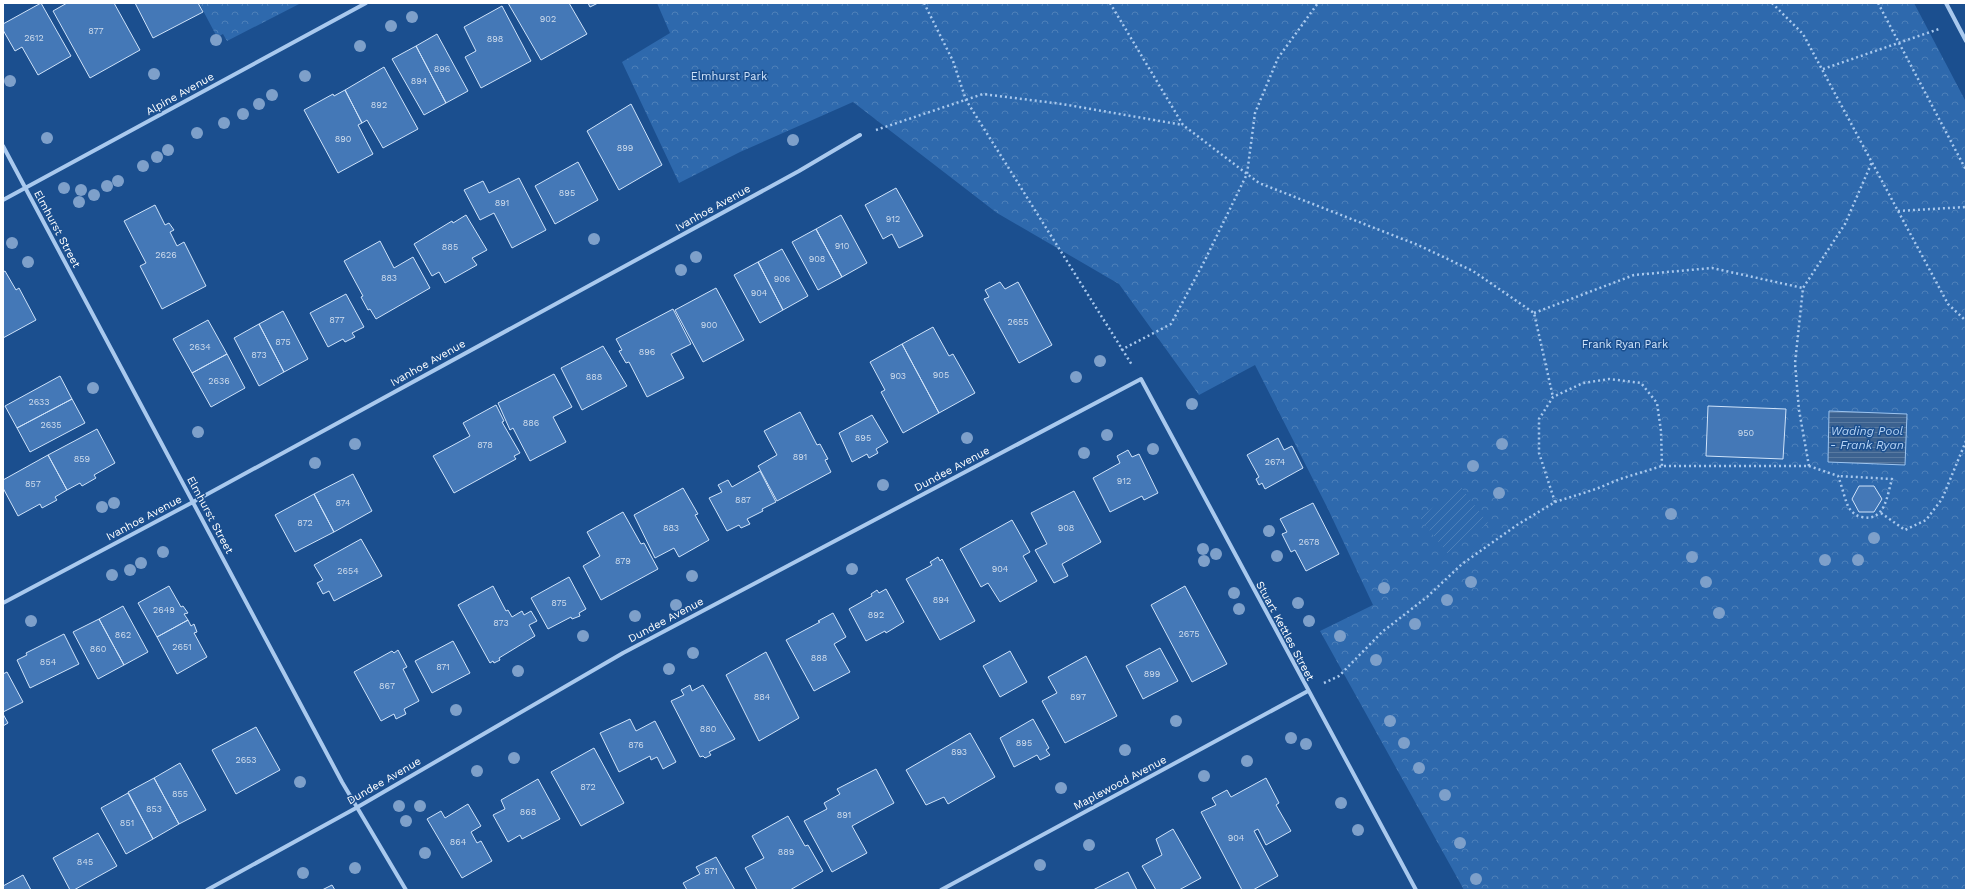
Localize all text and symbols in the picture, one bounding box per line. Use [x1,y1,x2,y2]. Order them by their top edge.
house number: 902 [540,14,556,24]
house number: 877 [88,26,104,36]
house number: 2612 [24,33,44,43]
house number: 898 [487,34,503,44]
house number: 896 [434,64,450,74]
street label: Alpine Avenue [144,70,216,118]
park label: Elmhurst Park [691,70,767,83]
house number: 894 [411,76,428,86]
house number: 892 [371,100,387,110]
house number: 890 [335,134,352,144]
house number: 899 [617,143,633,153]
street label: Ivanhoe Avenue [673,182,753,234]
street label: Elmhurst Street [31,188,83,270]
house number: 895 [559,188,575,198]
house number: 891 [495,198,509,208]
house number: 912 [886,214,900,224]
house number: 910 [835,241,850,251]
house number: 885 [442,242,458,252]
house number: 2626 [155,250,177,260]
house number: 908 [809,254,825,264]
house number: 883 [381,273,397,283]
house number: 906 [774,274,790,284]
house number: 904 [751,288,768,298]
house number: 877 [329,315,345,325]
house number: 2655 [1007,317,1029,327]
house number: 900 [701,320,718,330]
house number: 875 [275,337,291,347]
street label: Ivanhoe Avenue [388,337,468,389]
park label: Frank Ryan Park [1582,338,1668,351]
house number: 2634 [189,342,211,352]
house number: 896 [639,347,655,357]
house number: 873 [251,350,267,360]
house number: 905 [933,370,949,380]
house number: 903 [890,371,906,381]
house number: 888 [586,372,602,382]
house number: 2636 [208,376,230,386]
house number: 2633 [28,397,50,407]
house number: 886 [523,418,539,428]
house number: 2635 [40,420,62,430]
water label: Wading Pool - Frank Ryan [1830,424,1904,452]
house number: 950 [1738,428,1755,438]
house number: 895 [855,433,871,443]
house number: 878 [477,440,493,450]
street label: Dundee Avenue [912,444,992,494]
house number: 891 [793,452,807,462]
house number: 859 [74,454,90,464]
house number: 2674 [1265,457,1286,467]
street label: Elmhurst Street [184,474,236,556]
house number: 912 [1117,476,1131,486]
house number: 857 [25,479,41,489]
street label: Ivanhoe Avenue [104,493,184,543]
house number: 887 [735,495,751,505]
house number: 874 [335,498,351,508]
house number: 872 [297,518,313,528]
house number: 883 [663,523,679,533]
house number: 908 [1058,523,1074,533]
house number: 2678 [1298,537,1320,547]
house number: 879 [615,556,631,566]
house number: 904 [992,564,1009,574]
house number: 2654 [337,566,359,576]
street label: Stuart Kettles Street [1253,579,1317,683]
street label: Dundee Avenue [626,595,706,645]
house number: 894 [933,595,950,605]
house number: 875 [551,598,567,608]
house number: 2649 [153,605,175,615]
house number: 892 [868,610,884,620]
house number: 873 [493,618,509,628]
house number: 2675 [1179,629,1199,639]
house number: 862 [115,630,131,640]
house number: 2651 [172,642,192,652]
house number: 860 [90,644,107,654]
house number: 888 [811,653,827,663]
house number: 854 [40,657,57,667]
house number: 871 [436,662,450,672]
house number: 899 [1144,669,1160,679]
house number: 867 [379,681,395,691]
house number: 884 [754,692,771,702]
house number: 897 [1070,692,1086,702]
house number: 880 [700,724,717,734]
house number: 895 [1016,738,1032,748]
house number: 876 [628,740,644,750]
house number: 893 [951,747,967,757]
street label: Maplewood Avenue [1071,753,1169,813]
house number: 2653 [235,755,257,765]
street label: Dundee Avenue [345,755,423,807]
house number: 872 [580,782,596,792]
house number: 855 [172,789,188,799]
house number: 853 [146,804,162,814]
house number: 868 [520,807,536,817]
house number: 891 [837,810,851,820]
house number: 851 [120,818,134,828]
house number: 904 [1228,833,1245,843]
house number: 864 [450,837,467,847]
house number: 889 [778,847,794,857]
house number: 845 [77,857,93,867]
house number: 871 [704,866,718,876]

